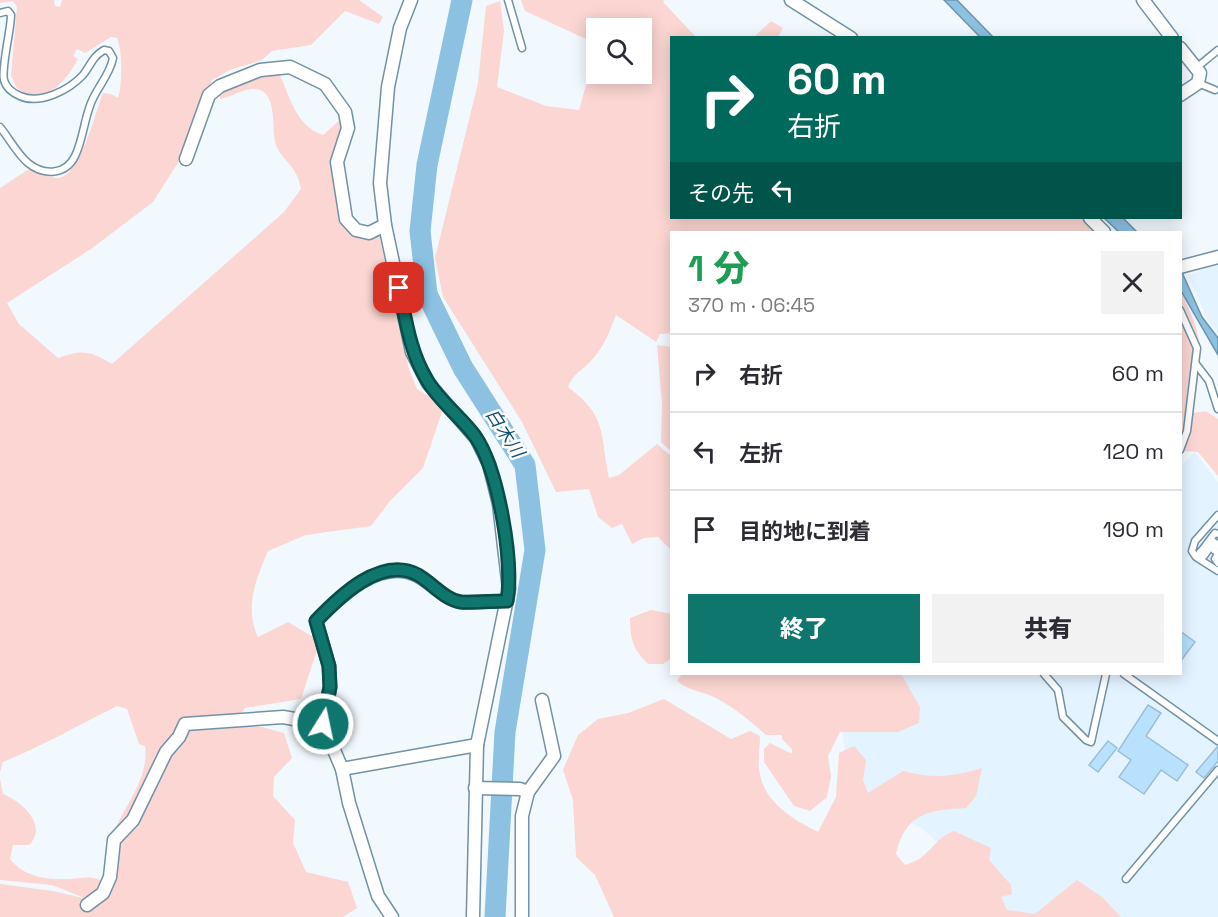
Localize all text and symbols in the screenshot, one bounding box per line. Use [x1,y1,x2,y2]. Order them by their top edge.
map controls [586,18,652,84]
button: search [586,18,652,84]
text: 60 m [787,53,887,106]
icon: right [688,60,766,138]
text: 右折 [787,109,841,144]
icon: left [766,174,799,207]
text: その先 [688,179,754,207]
text: 1 分 [688,246,749,292]
button: close [1101,251,1164,314]
pin [373,262,424,313]
icon: arrive [382,271,415,304]
text: 370 m · 06:45 [688,292,815,318]
icon: right [688,357,721,390]
text: 60 m [1112,359,1164,387]
text: 右折 [739,361,783,389]
water label: 白木川 [481,404,531,463]
icon: left [688,435,721,468]
text: 120 m [1103,437,1164,465]
text: 左折 [739,439,783,467]
icon: arrive [688,513,721,546]
text: 190 m [1103,515,1164,543]
text: 目的地に到着 [739,517,871,545]
button: 終了 [688,594,920,663]
button: 共有 [932,594,1164,663]
position arrow [291,692,355,756]

